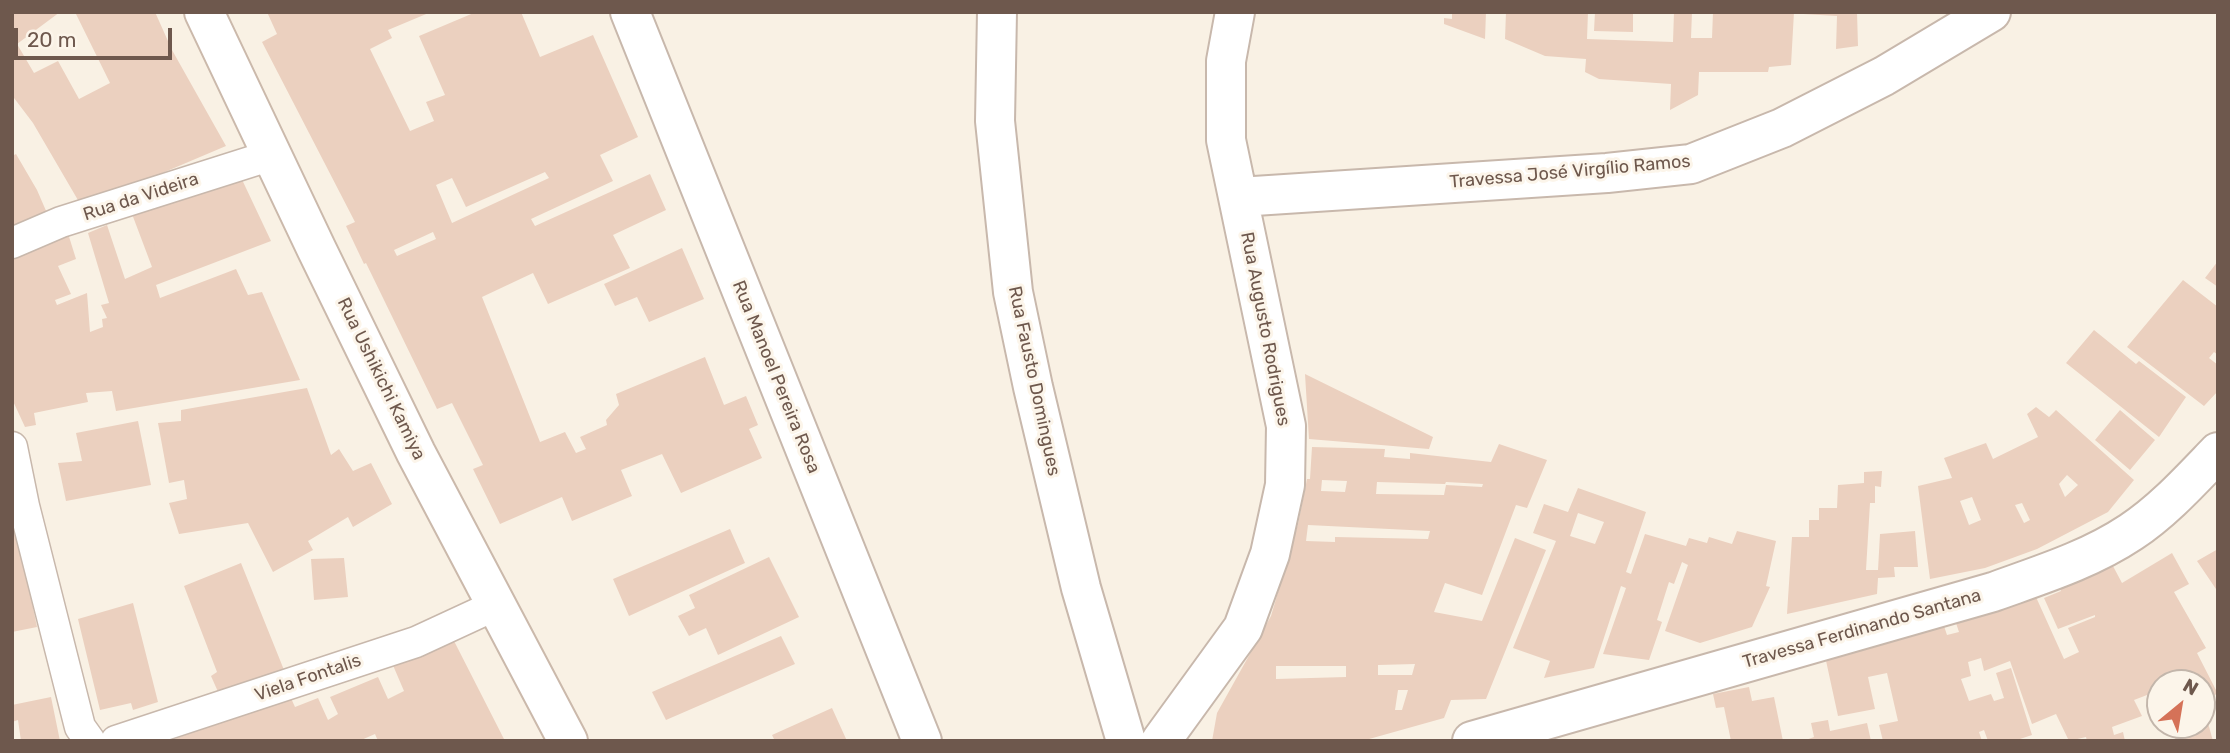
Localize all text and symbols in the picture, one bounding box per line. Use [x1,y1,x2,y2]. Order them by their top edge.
scale bar [18,14,175,58]
text: 20 m [27,27,76,52]
street label: Travessa José Virgílio Ramos [1449,151,1691,193]
street label: Rua da Videira [81,168,201,226]
street label: Rua Augusto Rodrigues [1236,230,1294,428]
street label: Rua Manoel Pereira Rosa [727,277,825,477]
street label: Rua Fausto Domingues [1003,284,1065,478]
street label: Rua Ushikichi Kamiya [332,294,430,464]
street label: Travessa Ferdinando Santana [1740,585,1984,673]
street label: Viela Fontalis [252,650,364,706]
north arrow [2146,669,2216,739]
text: N [2179,674,2202,700]

